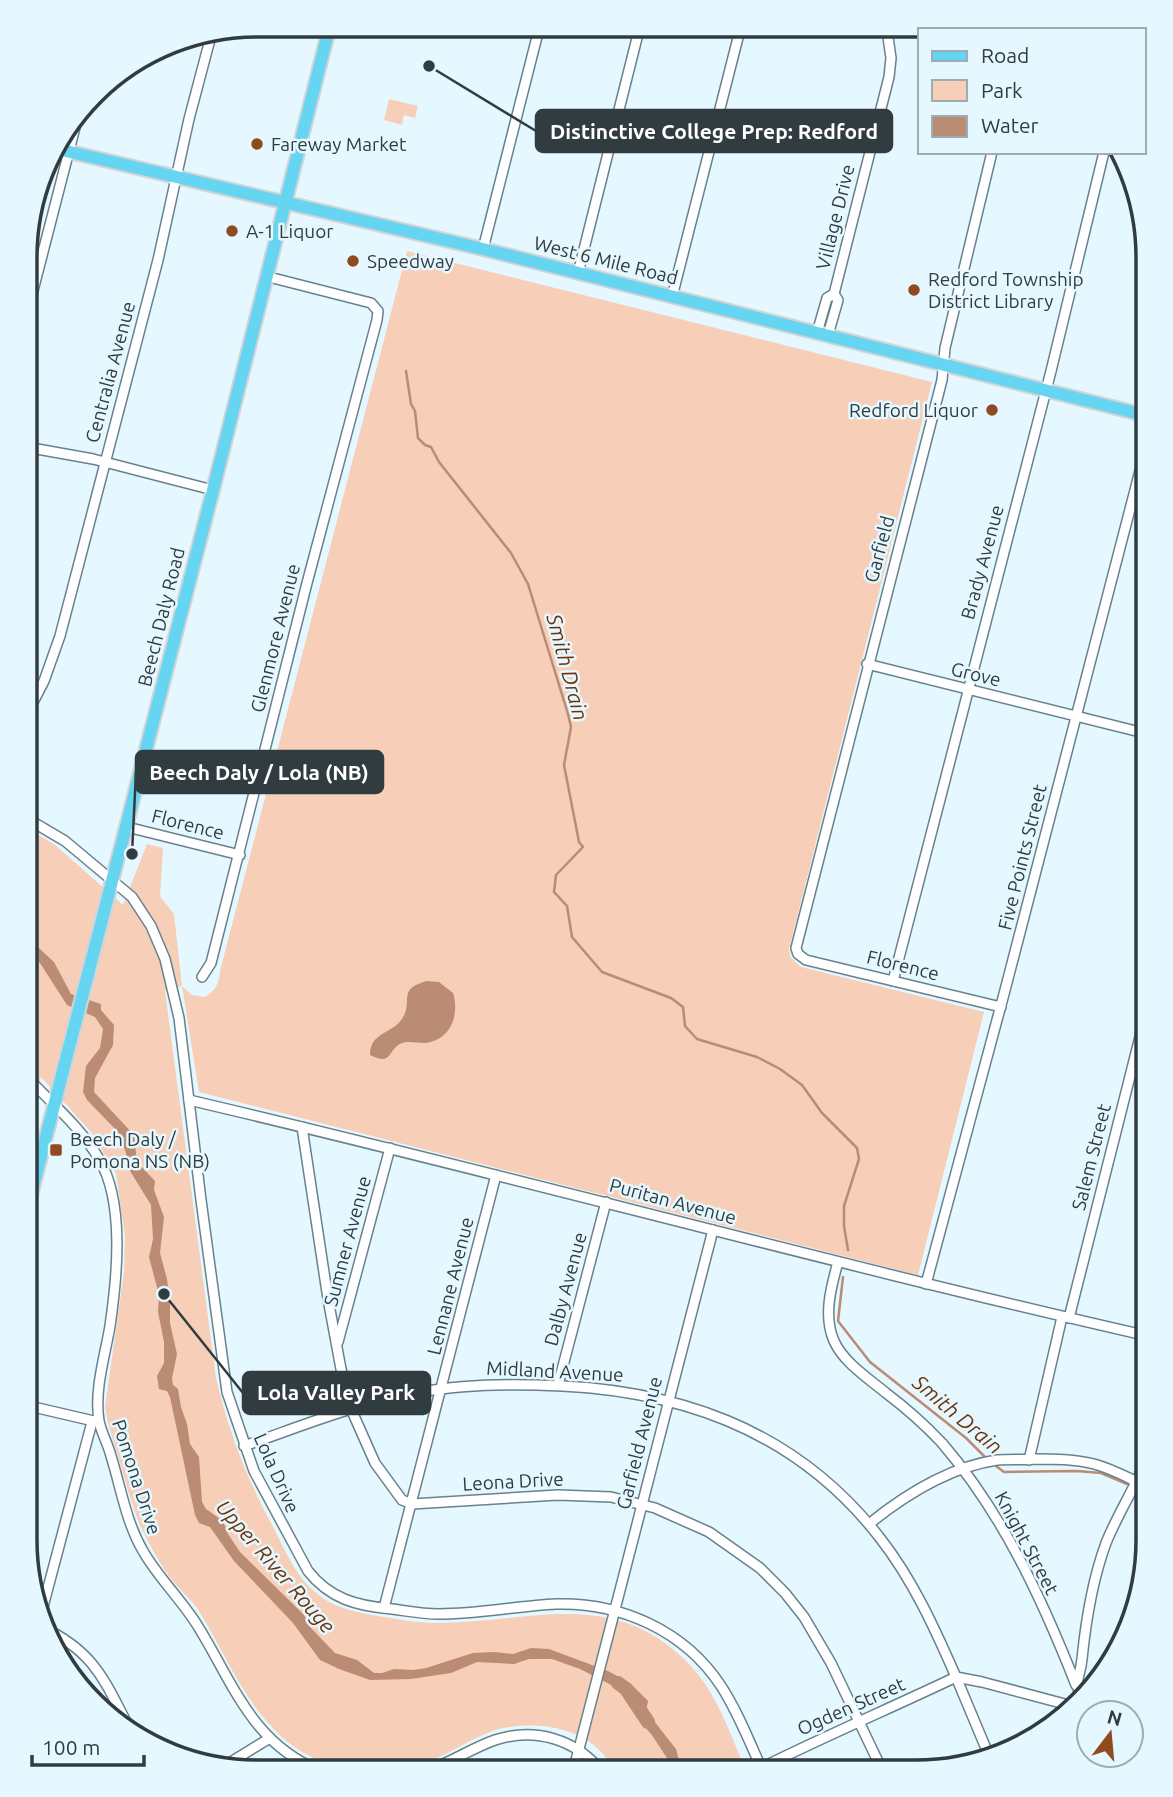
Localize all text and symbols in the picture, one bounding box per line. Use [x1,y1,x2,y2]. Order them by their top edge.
legend [918,28,1145,154]
text: Road [981,43,1029,67]
text: Park [981,78,1023,102]
callout: Distinctive College Prep: Redford [536,110,892,152]
text: Water [981,113,1039,137]
text: Distinctive College Prep: Redford [550,119,878,143]
place label: Fareway Market [271,133,407,155]
marker: Fareway Market [249,136,265,152]
street label: Village Drive [811,162,859,272]
place label: A-1 Liquor [246,220,333,242]
marker: A-1 Liquor [224,223,240,239]
street label: West 6 Mile Road [532,231,680,289]
place label: Speedway [367,250,454,272]
marker: Speedway [345,253,361,269]
place label: Redford Township District Library [928,268,1084,312]
marker: Redford Township District Library [906,282,922,298]
street label: Centralia Avenue [81,299,139,445]
place label: Redford Liquor [849,399,978,421]
marker: Redford Liquor [984,402,1000,418]
street label: Brady Avenue [956,502,1008,622]
street label: Garfield [860,513,898,585]
street label: Beech Daly Road [133,545,189,689]
street label: Glenmore Avenue [246,561,304,715]
water label: Smith Drain [542,610,594,723]
street label: Grove [949,657,1003,691]
callout: Beech Daly / Lola (NB) [136,751,383,793]
text: Beech Daly / Lola (NB) [149,760,369,784]
street label: Five Points Street [993,781,1051,932]
street label: Florence [149,804,227,844]
street label: Florence [864,945,942,985]
street label: Salem Street [1067,1101,1115,1213]
place label: Beech Daly / Pomona NS (NB) [70,1128,210,1172]
marker: Beech Daly / Pomona NS (NB) [48,1142,64,1158]
street label: Sumner Avenue [319,1173,375,1309]
street label: Puritan Avenue [607,1173,739,1229]
street label: Lennane Avenue [422,1215,478,1357]
street label: Dalby Avenue [539,1230,591,1348]
street label: Midland Avenue [486,1356,624,1386]
water label: Smith Drain [908,1369,1008,1458]
callout: Lola Valley Park [243,1372,430,1414]
street label: Garfield Avenue [612,1374,666,1512]
text: Lola Valley Park [257,1380,415,1404]
street label: Pomona Drive [108,1417,166,1537]
street label: Lola Drive [250,1430,304,1516]
street label: Leona Drive [462,1467,564,1495]
street label: Knight Street [991,1488,1064,1599]
water label: Upper River Rouge [212,1495,341,1638]
street label: Ogden Street [794,1672,909,1740]
north arrow [1075,1699,1145,1769]
text: N [1105,1705,1125,1730]
scale bar [32,1724,144,1768]
text: 100 m [42,1735,100,1759]

